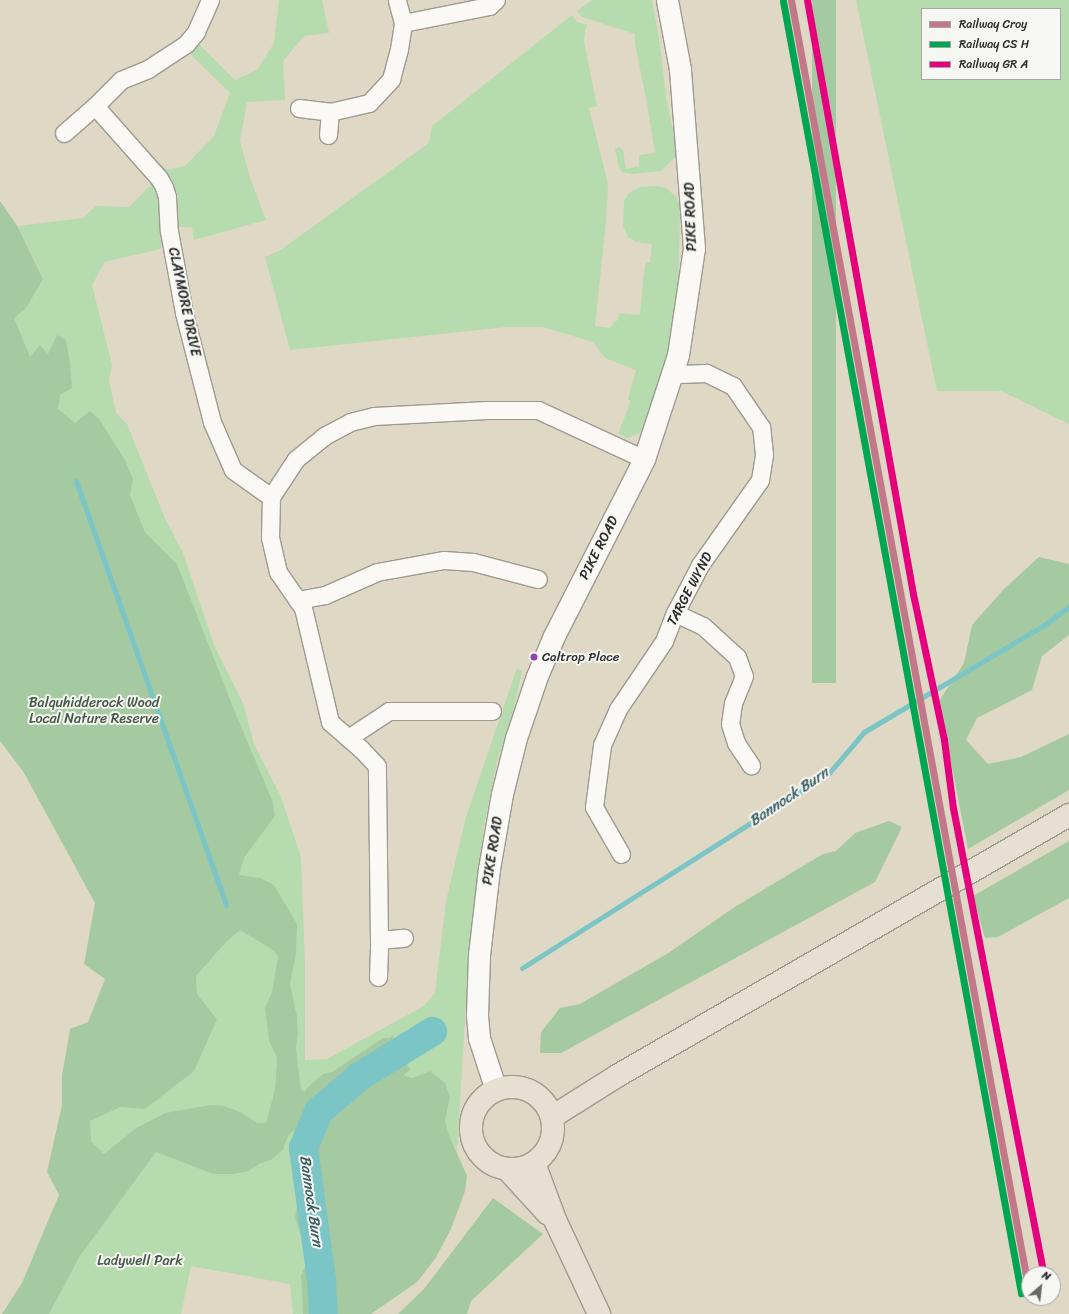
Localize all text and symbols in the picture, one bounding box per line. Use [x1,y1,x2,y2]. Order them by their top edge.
legend [921,8,1061,80]
text: Railway Croy [959,13,1027,35]
text: Railway CS H [959,33,1029,55]
text: Railway GR A [959,53,1028,75]
street label: PIKE ROAD [681,182,701,252]
street label: CLAYMORE DRIVE [164,246,204,358]
street label: PIKE ROAD [576,513,622,583]
street label: TARGE WYND [664,549,716,629]
place label: Caltrop Place [542,649,619,665]
marker: Caltrop Place [529,652,539,662]
park label: Balquhidderock Wood Local Nature Reserve [29,695,159,728]
water label: Bannock Burn [746,764,832,830]
street label: PIKE ROAD [479,816,507,886]
water label: Bannock Burn [296,1154,326,1248]
park label: Ladywell Park [97,1253,183,1269]
north arrow [1021,1266,1061,1306]
text: N [1039,1266,1054,1286]

